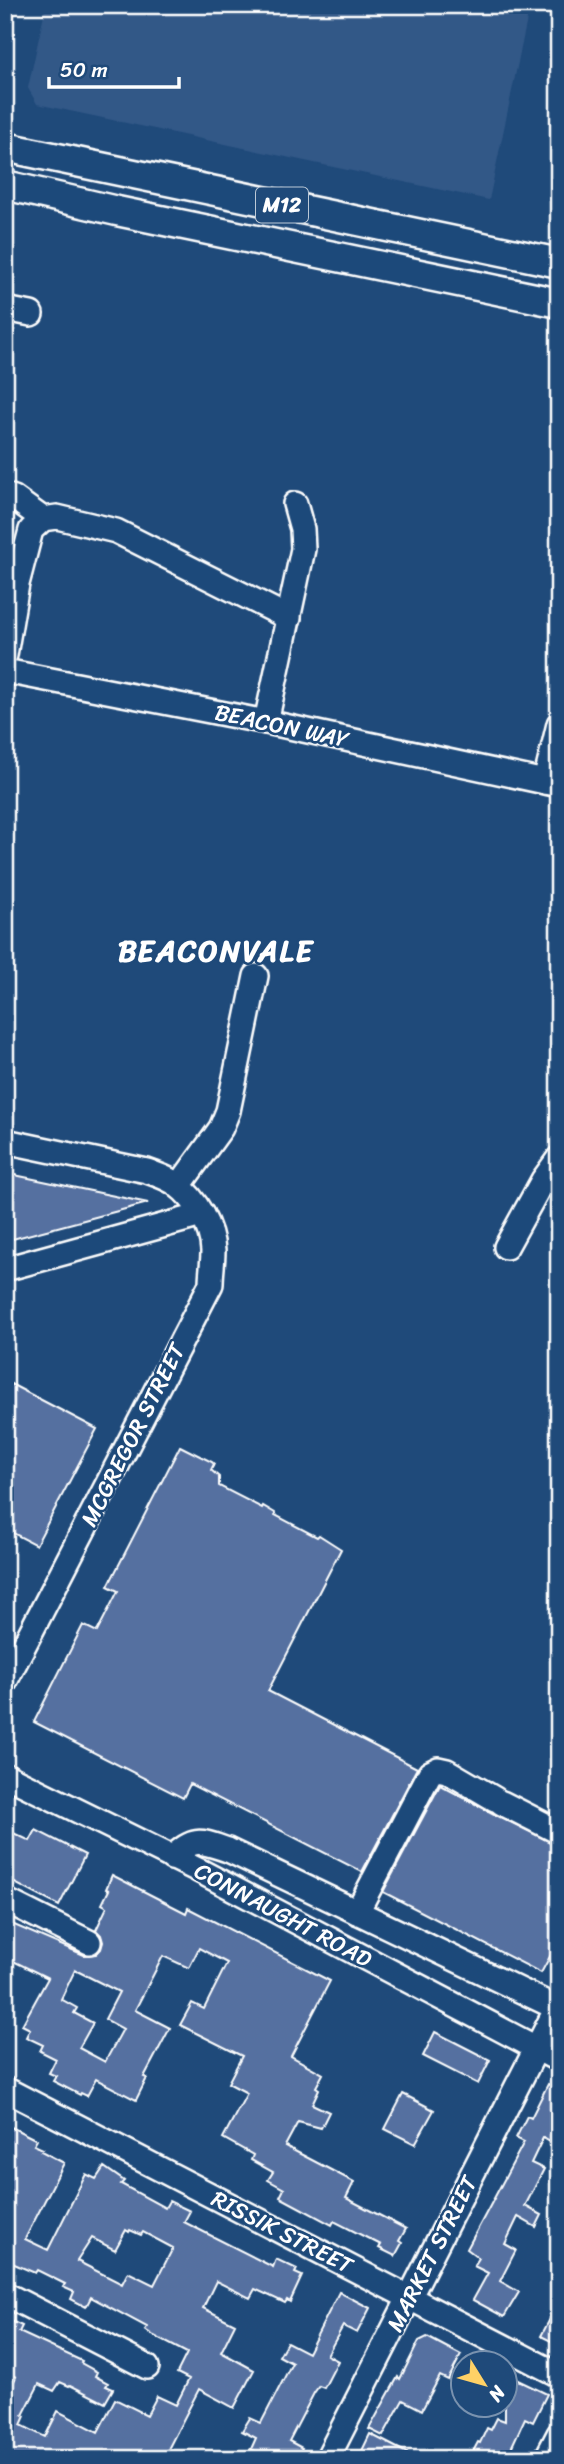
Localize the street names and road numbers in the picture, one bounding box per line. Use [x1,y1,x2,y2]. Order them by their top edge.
road number: M12 [256,188,308,222]
street label: BEACON WAY [211,692,354,760]
street label: MCGREGOR STREET [69,1335,198,1534]
street label: CONNAUGHT ROAD [187,1851,380,1979]
street label: MARKET STREET [375,2167,490,2339]
street label: RISSIK STREET [204,2179,362,2286]

